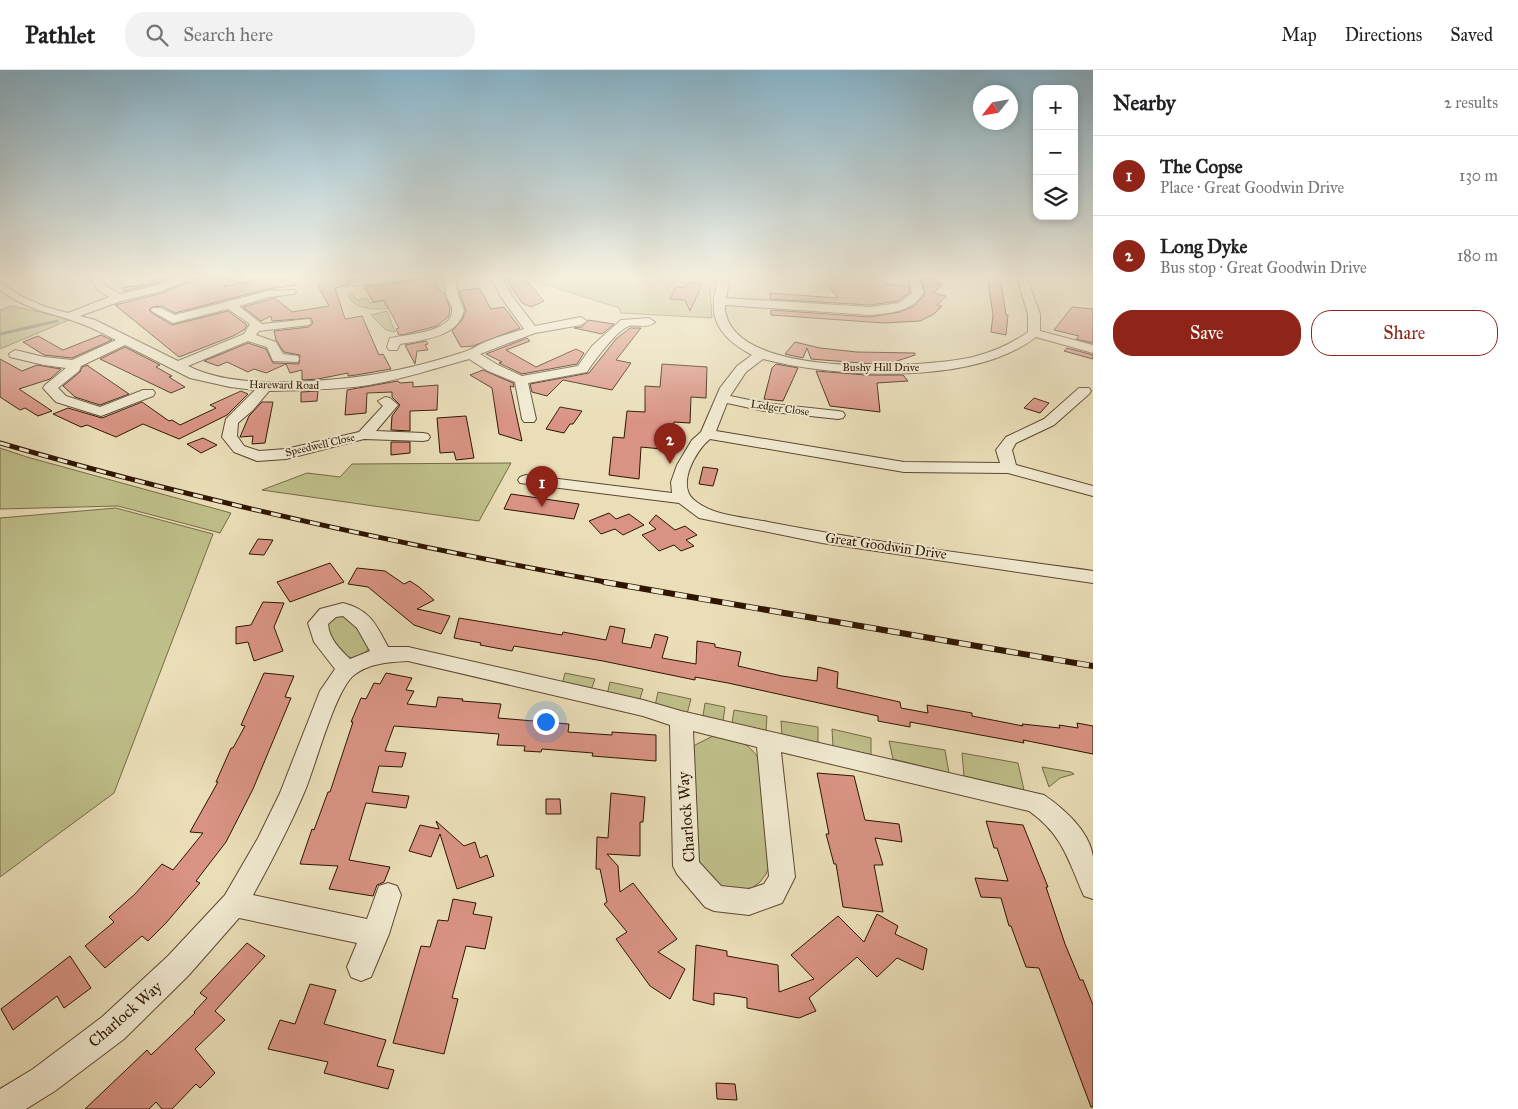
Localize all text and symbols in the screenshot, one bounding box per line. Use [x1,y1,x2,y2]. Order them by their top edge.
search box [125,12,475,57]
text: Pathlet [25,20,95,50]
icon: search [143,21,171,49]
text: Search here [183,23,273,46]
text: Map [1281,24,1317,46]
text: Directions [1345,24,1422,46]
text: Saved [1450,24,1493,46]
north arrow [973,85,1018,130]
map controls [1033,85,1078,220]
button: + [1033,85,1078,130]
text: Nearby [1113,90,1176,116]
text: 2 results [1444,93,1498,112]
button: − [1033,130,1078,175]
text: The Copse [1160,155,1243,178]
text: 1 [1126,166,1132,185]
text: 130 m [1459,166,1498,185]
button: layers [1033,175,1078,220]
text: Place · Great Goodwin Drive [1160,178,1344,197]
text: Long Dyke [1160,235,1247,258]
text: 2 [1125,246,1133,265]
text: 180 m [1457,246,1498,265]
text: Bus stop · Great Goodwin Drive [1160,258,1367,277]
button: Save [1113,310,1301,356]
button: Share [1311,310,1498,356]
street label: Bushy Hill Drive [843,361,920,374]
street label: Hareward Road [249,378,320,392]
street label: Ledger Close [750,397,811,419]
pin: 2 [654,423,686,464]
street label: Speedwell Close [284,431,357,459]
pin: 1 [526,466,558,507]
street label: Great Goodwin Drive [824,529,948,563]
your location [533,709,559,735]
street label: Charlock Way [673,770,699,863]
street label: Charlock Way [84,977,166,1051]

